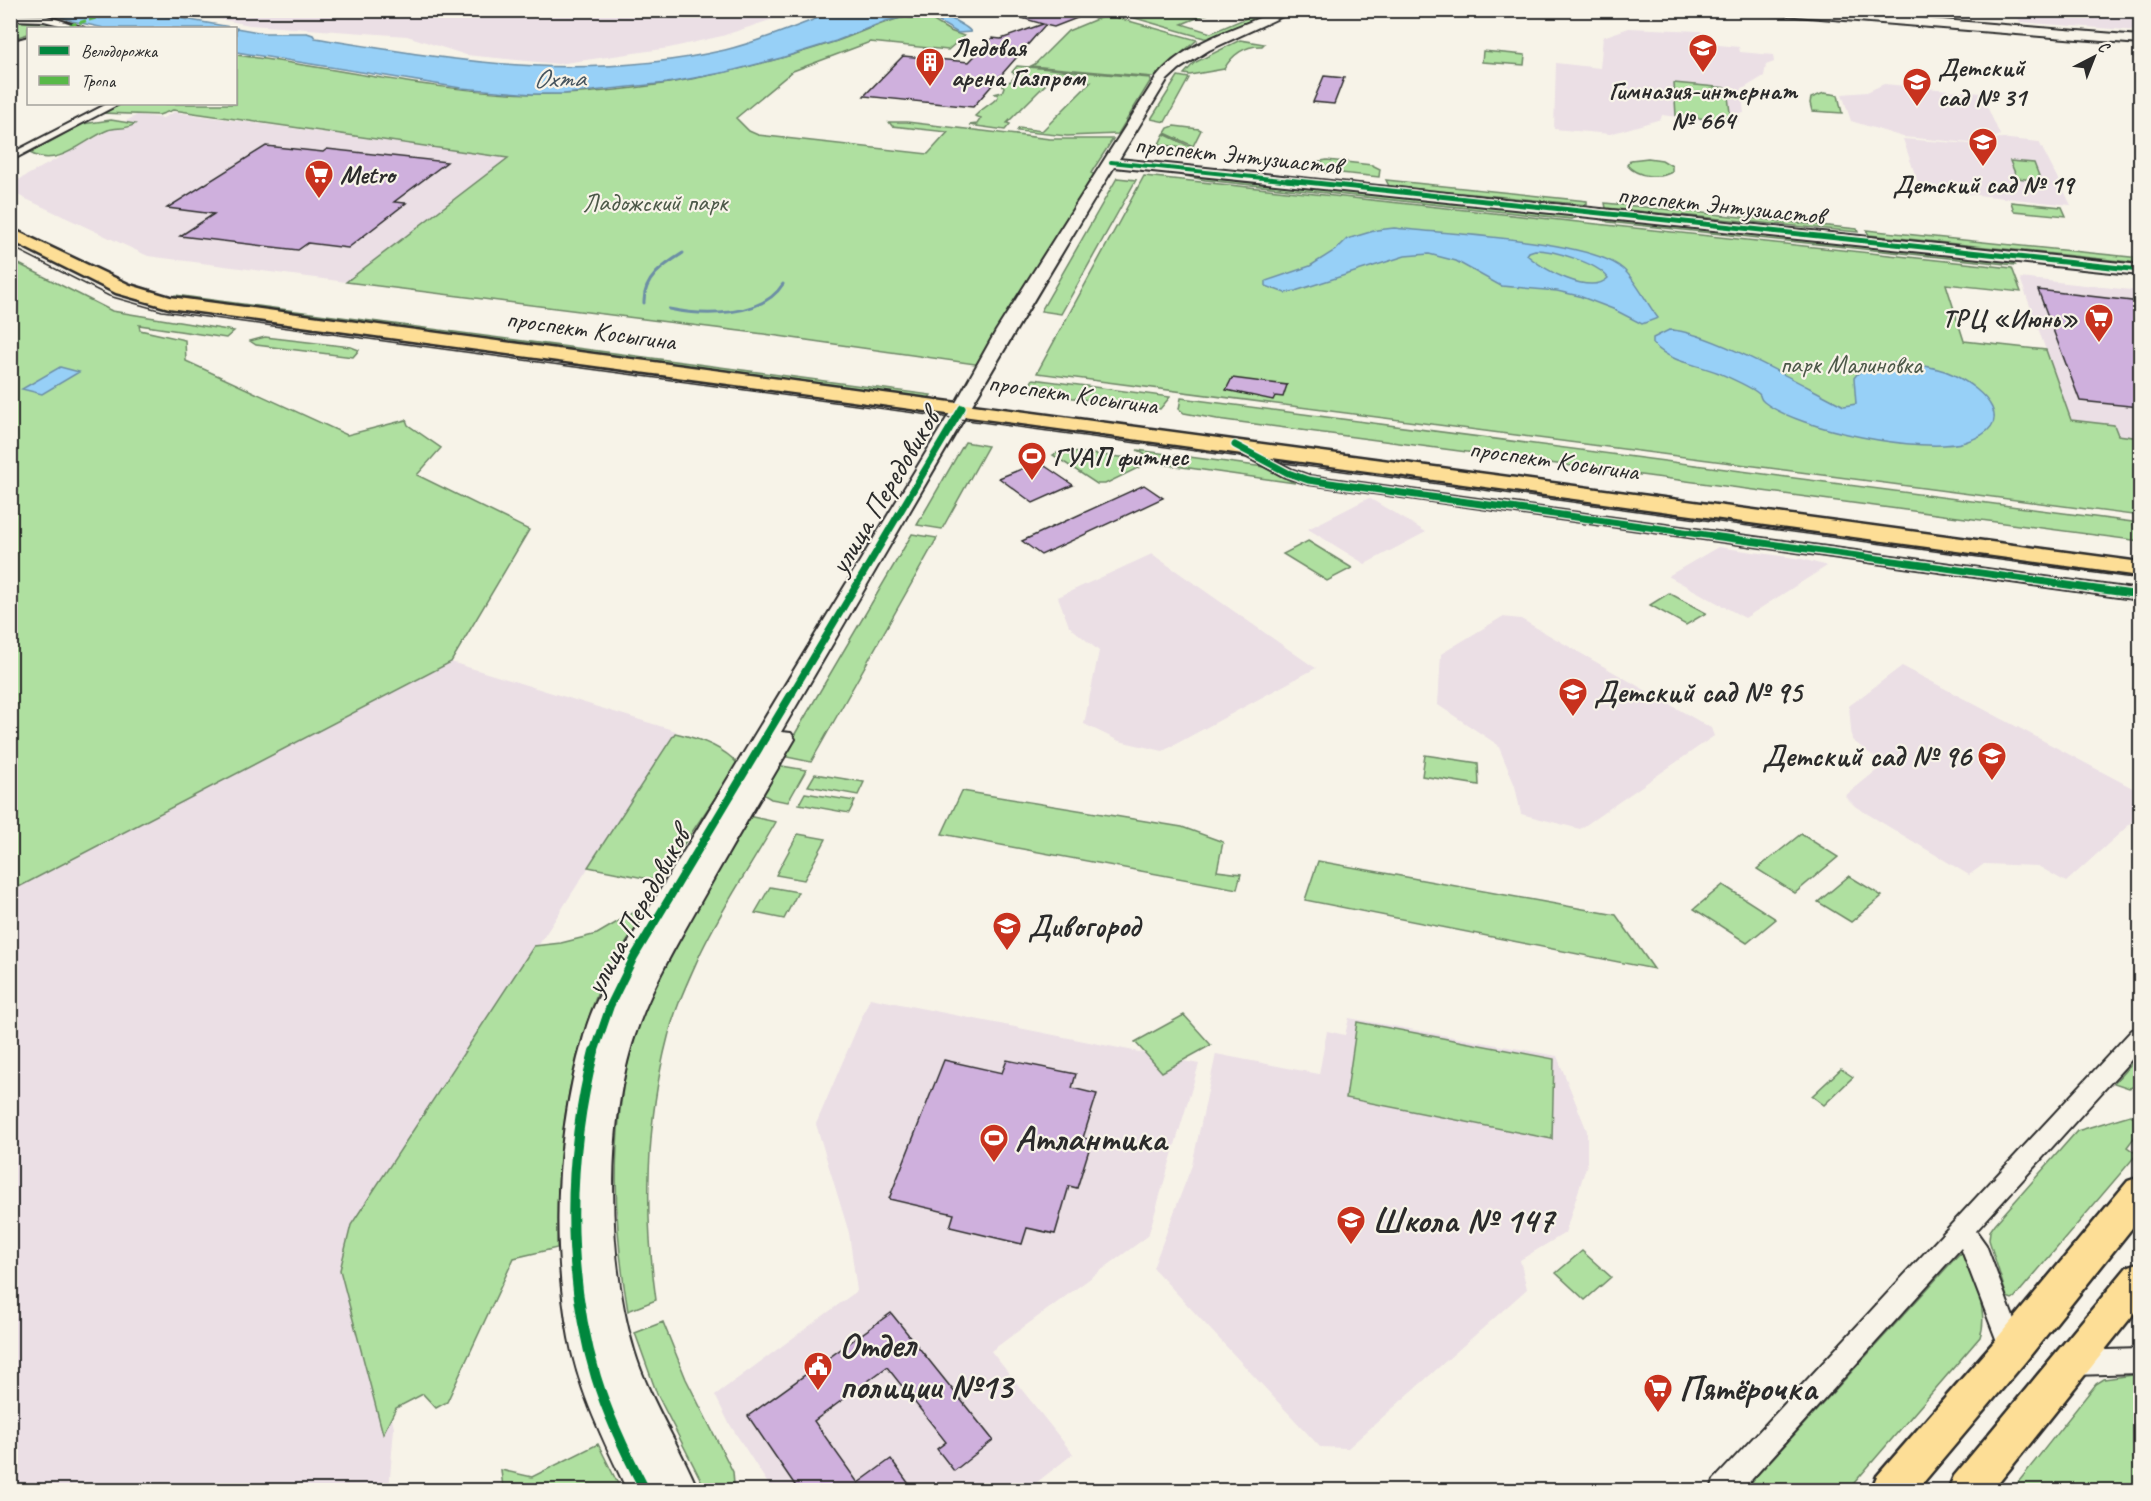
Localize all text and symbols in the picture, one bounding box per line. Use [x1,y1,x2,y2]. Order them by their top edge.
legend [27,27,237,105]
north arrow [2064,27,2124,87]
place label: Ледовая арена Газпром [951,31,1086,94]
school or university icon: Гимназия-интернат № 664 [1687,32,1719,74]
text: С [2094,37,2115,58]
text: Велодорожка [81,40,159,62]
building icon: Ледовая арена Газпром [914,46,946,88]
place label: Детский сад № 31 [1938,51,2029,114]
water label: Охта [533,61,587,95]
school or university icon: Детский сад № 31 [1901,66,1933,108]
text: Тропа [81,70,117,92]
place label: Гимназия-интернат № 664 [1609,74,1799,137]
school or university icon: Детский сад № 19 [1967,126,1999,168]
street label: проспект Энтузиастов [1133,128,1348,183]
supermarket icon: Metro [303,158,335,200]
place label: Metro [340,158,398,191]
place label: Детский сад № 19 [1893,168,2076,201]
street label: проспект Энтузиастов [1616,178,1831,233]
park label: Ладожский парк [582,186,729,219]
street label: проспект Косыгина [504,302,679,358]
place label: ТРЦ «Июнь» [1942,302,2079,335]
supermarket icon: ТРЦ «Июнь» [2083,302,2115,344]
park label: парк Малиновка [1780,348,1924,381]
street label: проспект Косыгина [986,366,1161,422]
street label: улица Передовиков [819,397,952,583]
street label: проспект Косыгина [1467,432,1642,488]
sports icon: ГУАП фитнес [1016,440,1048,482]
place label: ГУАП фитнес [1053,440,1190,473]
place label: Детский сад № 95 [1594,673,1805,711]
school or university icon: Детский сад № 95 [1557,676,1589,718]
place label: Детский сад № 96 [1762,737,1973,775]
school or university icon: Детский сад № 96 [1976,740,2008,782]
street label: улица Передовиков [574,815,702,1003]
place label: Дивогород [1028,907,1143,945]
school or university icon: Дивогород [991,910,1023,952]
place label: Атлантика [1015,1115,1170,1161]
sports icon: Атлантика [978,1122,1010,1164]
place label: Школа № 147 [1372,1197,1557,1243]
school or university icon: Школа № 147 [1335,1204,1367,1246]
place label: Отдел полиции №13 [839,1322,1016,1409]
public building icon: Отдел полиции №13 [802,1350,834,1392]
place label: Пятёрочка [1679,1365,1819,1411]
supermarket icon: Пятёрочка [1642,1372,1674,1414]

